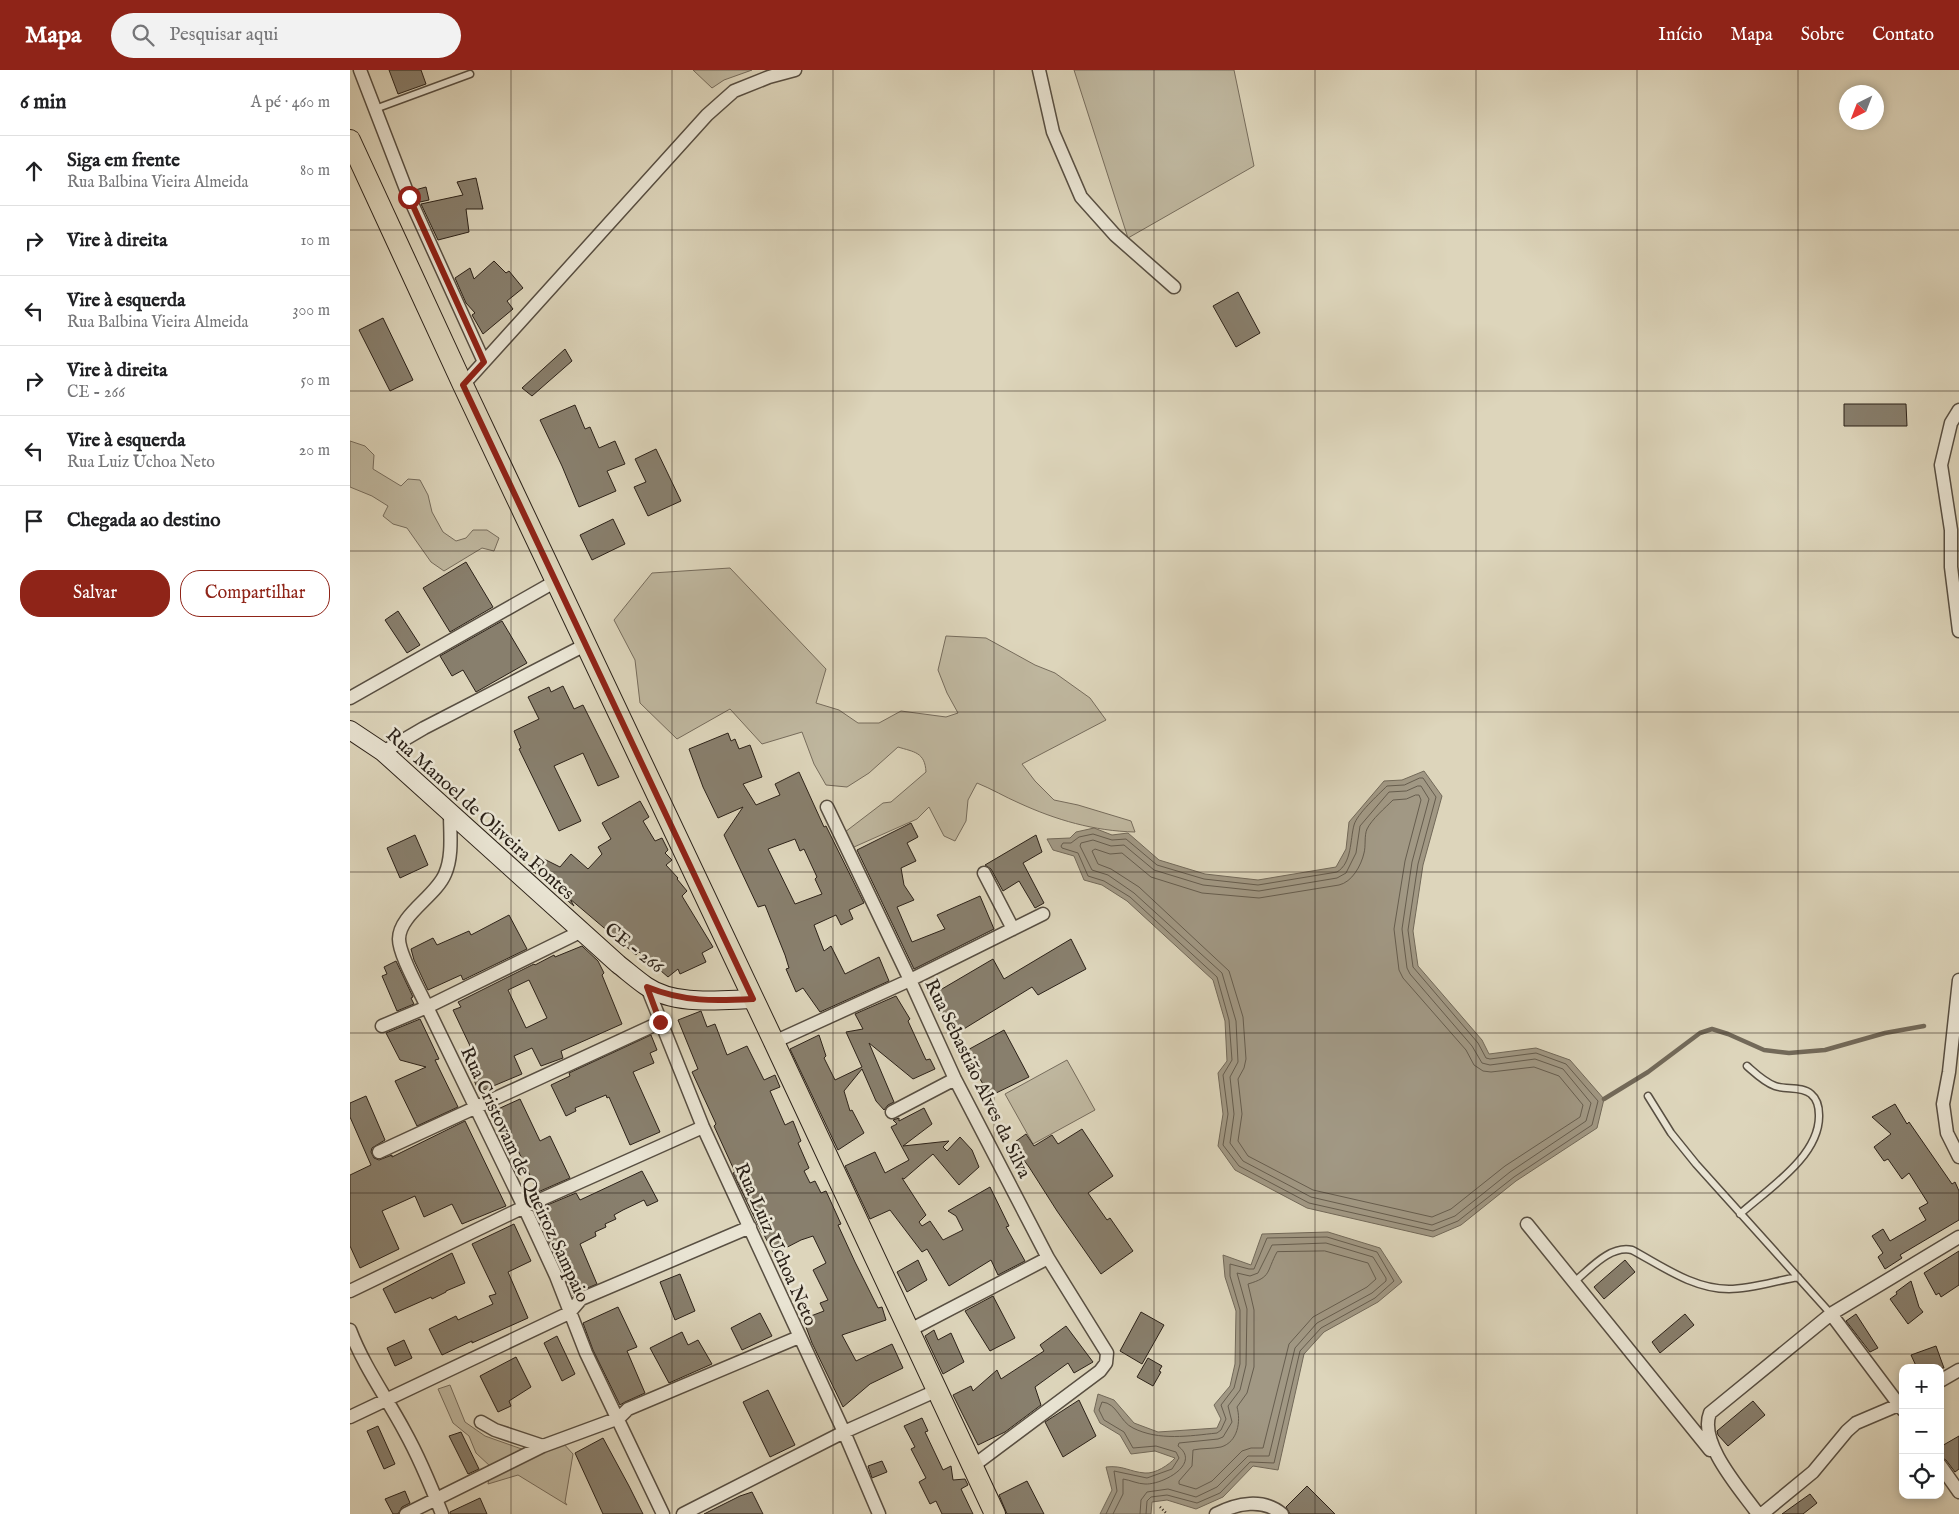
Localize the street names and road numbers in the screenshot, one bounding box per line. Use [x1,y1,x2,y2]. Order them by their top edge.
street label: Rua Manoel de Oliveira Fontes [380,723,579,906]
street label: CE - 266 [599,918,669,980]
street label: Rua Sebastião Alves da Silva [918,975,1036,1183]
street label: Rua Cristovam de Queiroz Sampaio [454,1043,594,1307]
street label: Rua Luiz Uchoa Neto [728,1160,822,1330]

